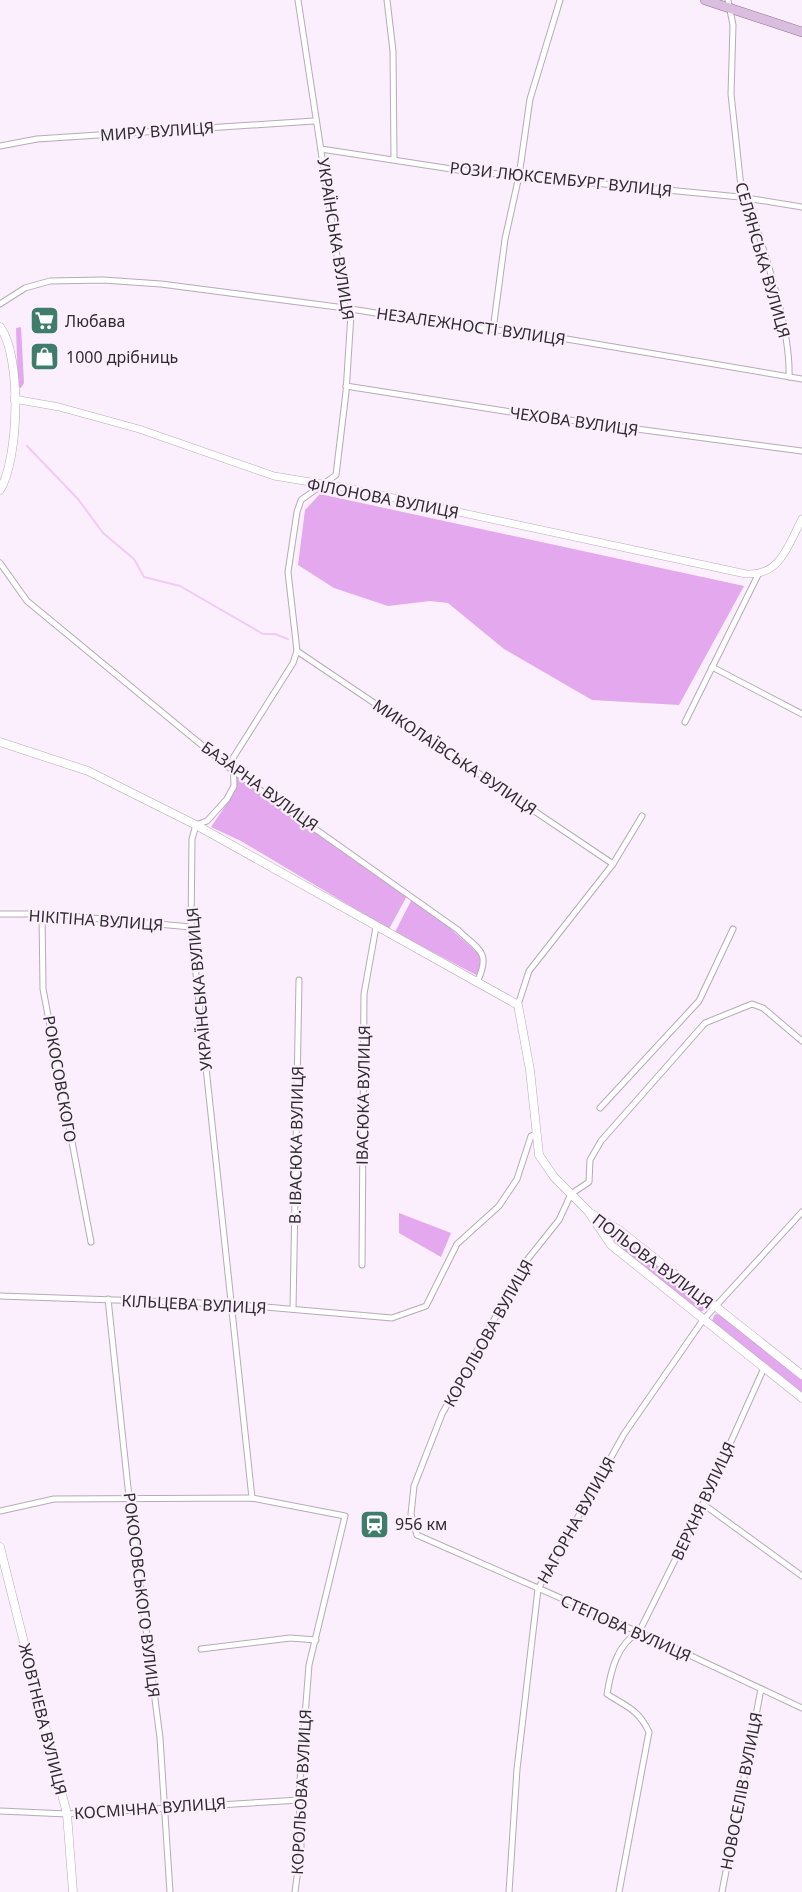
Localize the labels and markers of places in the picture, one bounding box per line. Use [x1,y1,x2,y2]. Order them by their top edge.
supermarket icon: Любава [28,305,60,337]
place label: Любава [65,310,125,332]
shop icon: 1000 дрібниць [29,341,61,373]
place label: 1000 дрібниць [66,346,178,368]
station icon: 956 км [358,1508,390,1540]
place label: 956 км [395,1513,447,1535]

